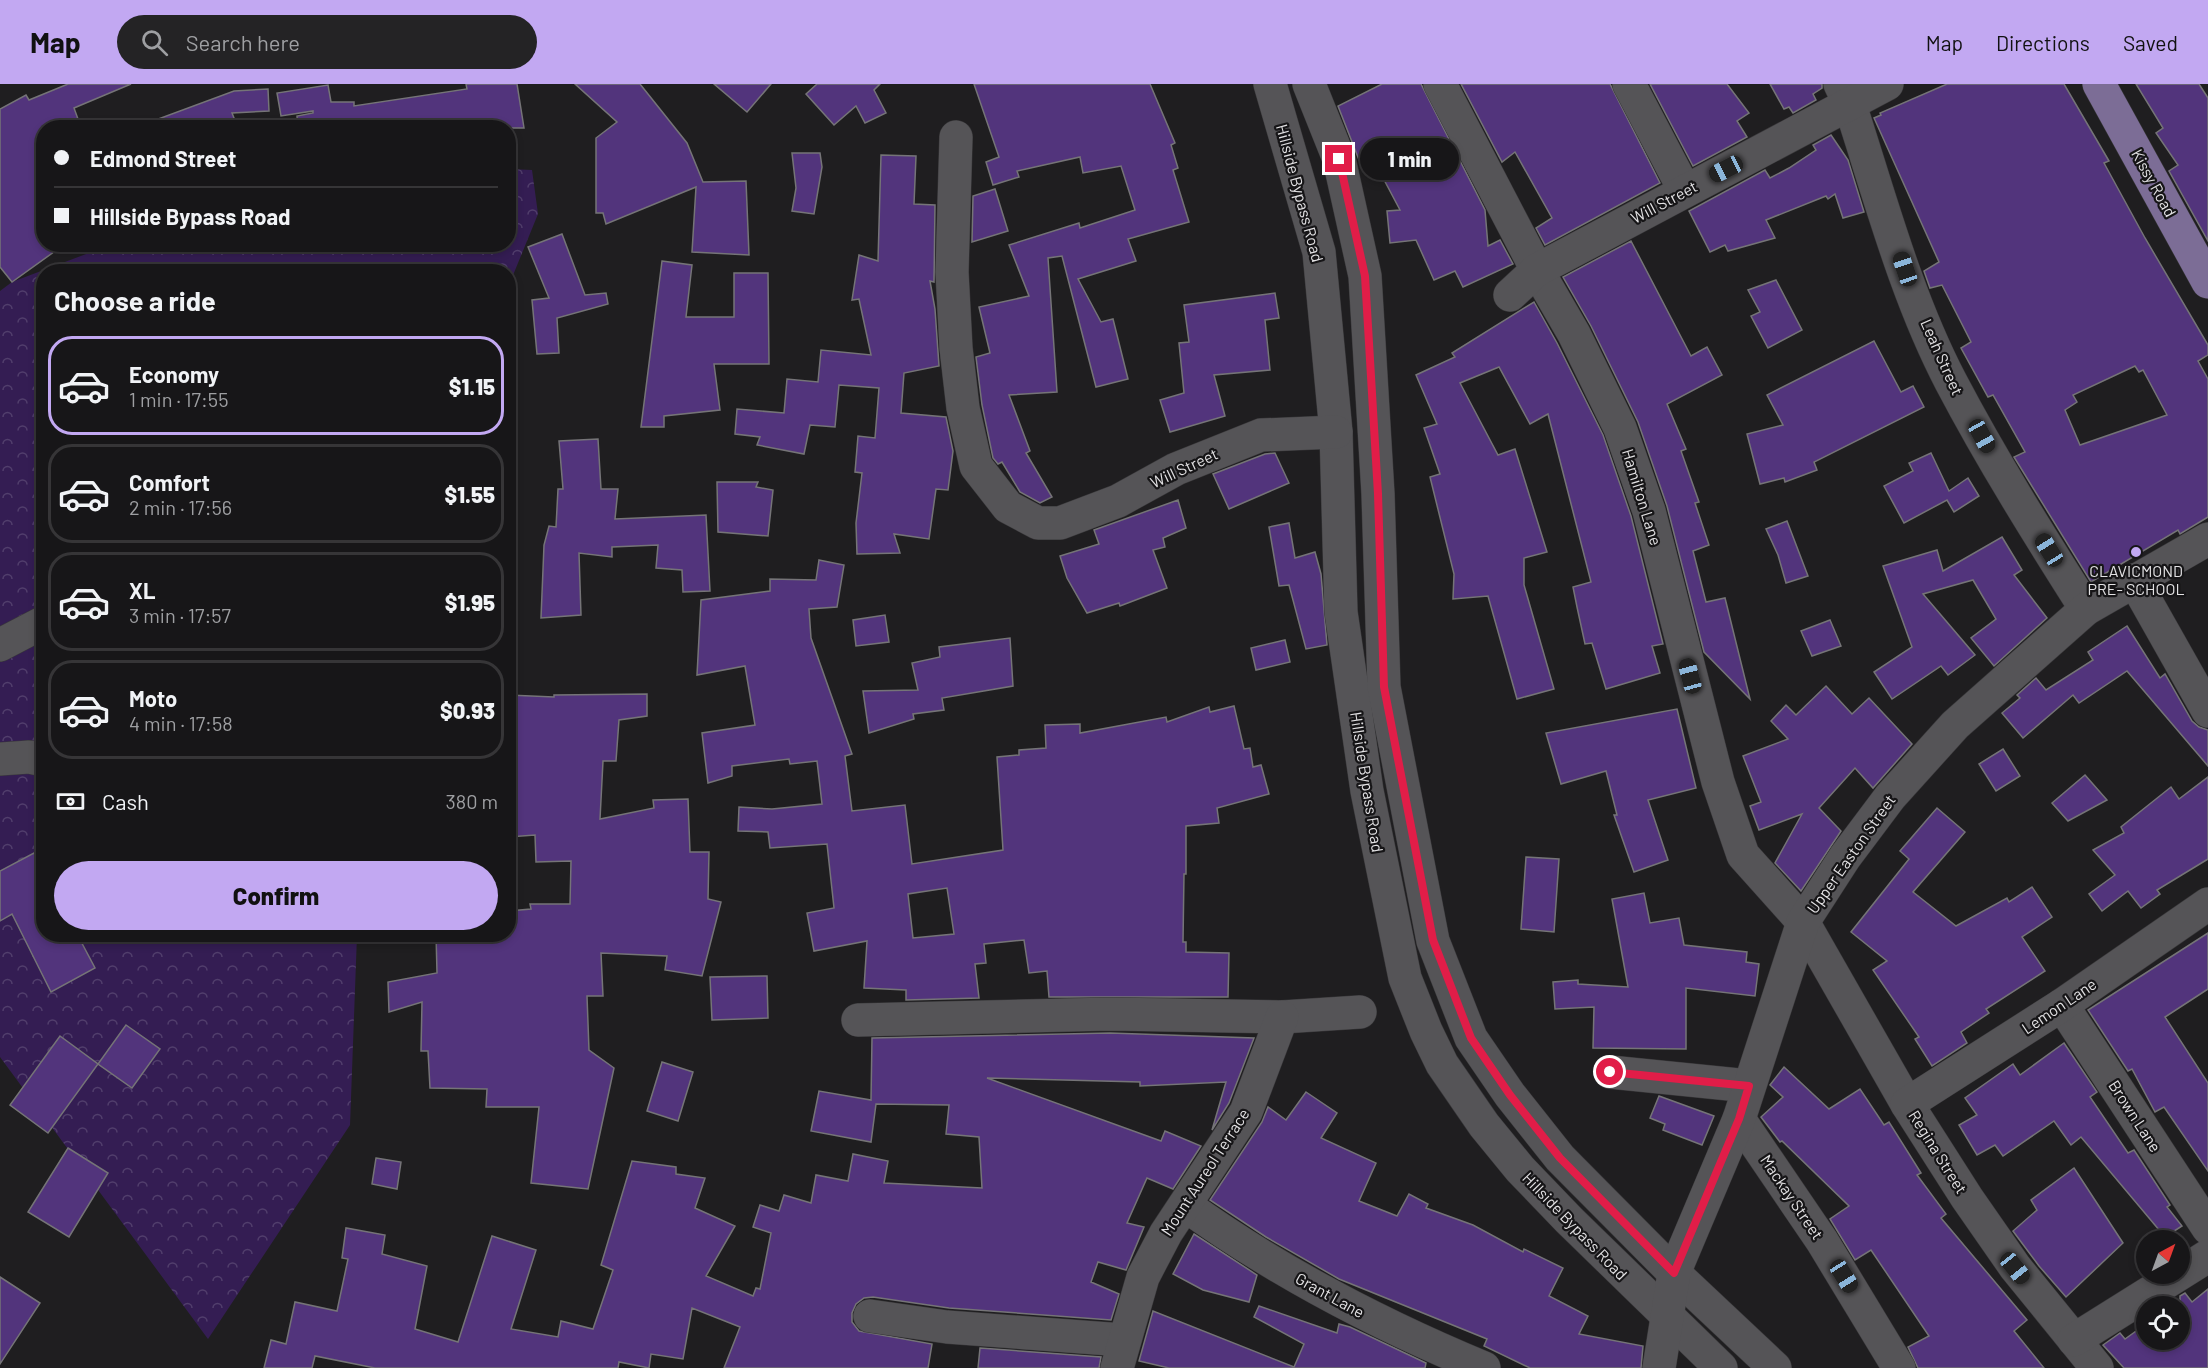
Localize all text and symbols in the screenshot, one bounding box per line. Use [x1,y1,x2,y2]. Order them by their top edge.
search box [117,15,537,69]
text: Map [30,25,81,59]
icon: search [138,26,171,59]
text: Search here [186,29,300,55]
text: Map [1926,30,1963,55]
text: Directions [1996,30,2090,55]
text: Saved [2123,30,2178,55]
street label: Hillside Bypass Road [1273,122,1328,264]
callout: 1 min [1360,138,1459,180]
text: Edmond Street [90,145,236,171]
route end [1325,145,1352,172]
street label: Kissy Road [2128,146,2181,220]
text: 1 min [1388,147,1431,171]
car [1706,153,1746,185]
street label: Will Street [1627,176,1700,227]
text: Hillside Bypass Road [90,203,290,229]
car [1891,249,1919,289]
text: Choose a ride [54,284,216,316]
street label: Leah Street [1917,316,1968,398]
icon: car [57,359,111,413]
text: Economy [129,361,219,387]
text: $1.15 [449,373,495,399]
text: 1 min · 17:55 [129,387,228,411]
car [1965,416,1999,456]
street label: Will Street [1147,444,1221,491]
street label: Hamilton Lane [1619,446,1666,547]
icon: car [57,467,111,521]
text: Comfort [129,469,210,495]
text: $1.55 [445,481,495,507]
text: 2 min · 17:56 [129,495,232,519]
car [2032,530,2066,570]
marker: CLAVICMOND PRE- SCHOOL [2129,545,2143,559]
place label: CLAVICMOND PRE- SCHOOL [2088,561,2184,598]
icon: car [57,575,111,629]
text: XL [129,577,155,603]
text: $1.95 [445,589,495,615]
text: 3 min · 17:57 [129,603,231,627]
car [1677,656,1703,696]
icon: car [57,683,111,737]
text: Moto [129,685,177,711]
text: $0.93 [440,697,495,723]
street label: Hillside Bypass Road [1347,710,1388,854]
text: 4 min · 17:58 [129,711,233,735]
icon: cash [54,785,87,818]
text: Cash [102,788,149,814]
text: 380 m [445,789,498,813]
street label: Upper Easton Street [1802,791,1899,917]
button: Confirm [54,861,498,930]
street label: Lemon Lane [2018,974,2100,1037]
route start [1596,1058,1623,1085]
street label: Brown Lane [2105,1076,2166,1155]
street label: Mount Aureol Terrace [1156,1105,1253,1239]
street label: Regina Street [1905,1107,1972,1197]
street label: Mackay Street [1757,1151,1828,1243]
street label: Hillside Bypass Road [1519,1168,1632,1283]
north arrow [2136,1230,2190,1284]
map controls [2136,1230,2190,1350]
car [1997,1248,2033,1288]
car [1827,1256,1861,1296]
street label: Grant Lane [1293,1268,1368,1321]
button: locate [2136,1296,2190,1350]

